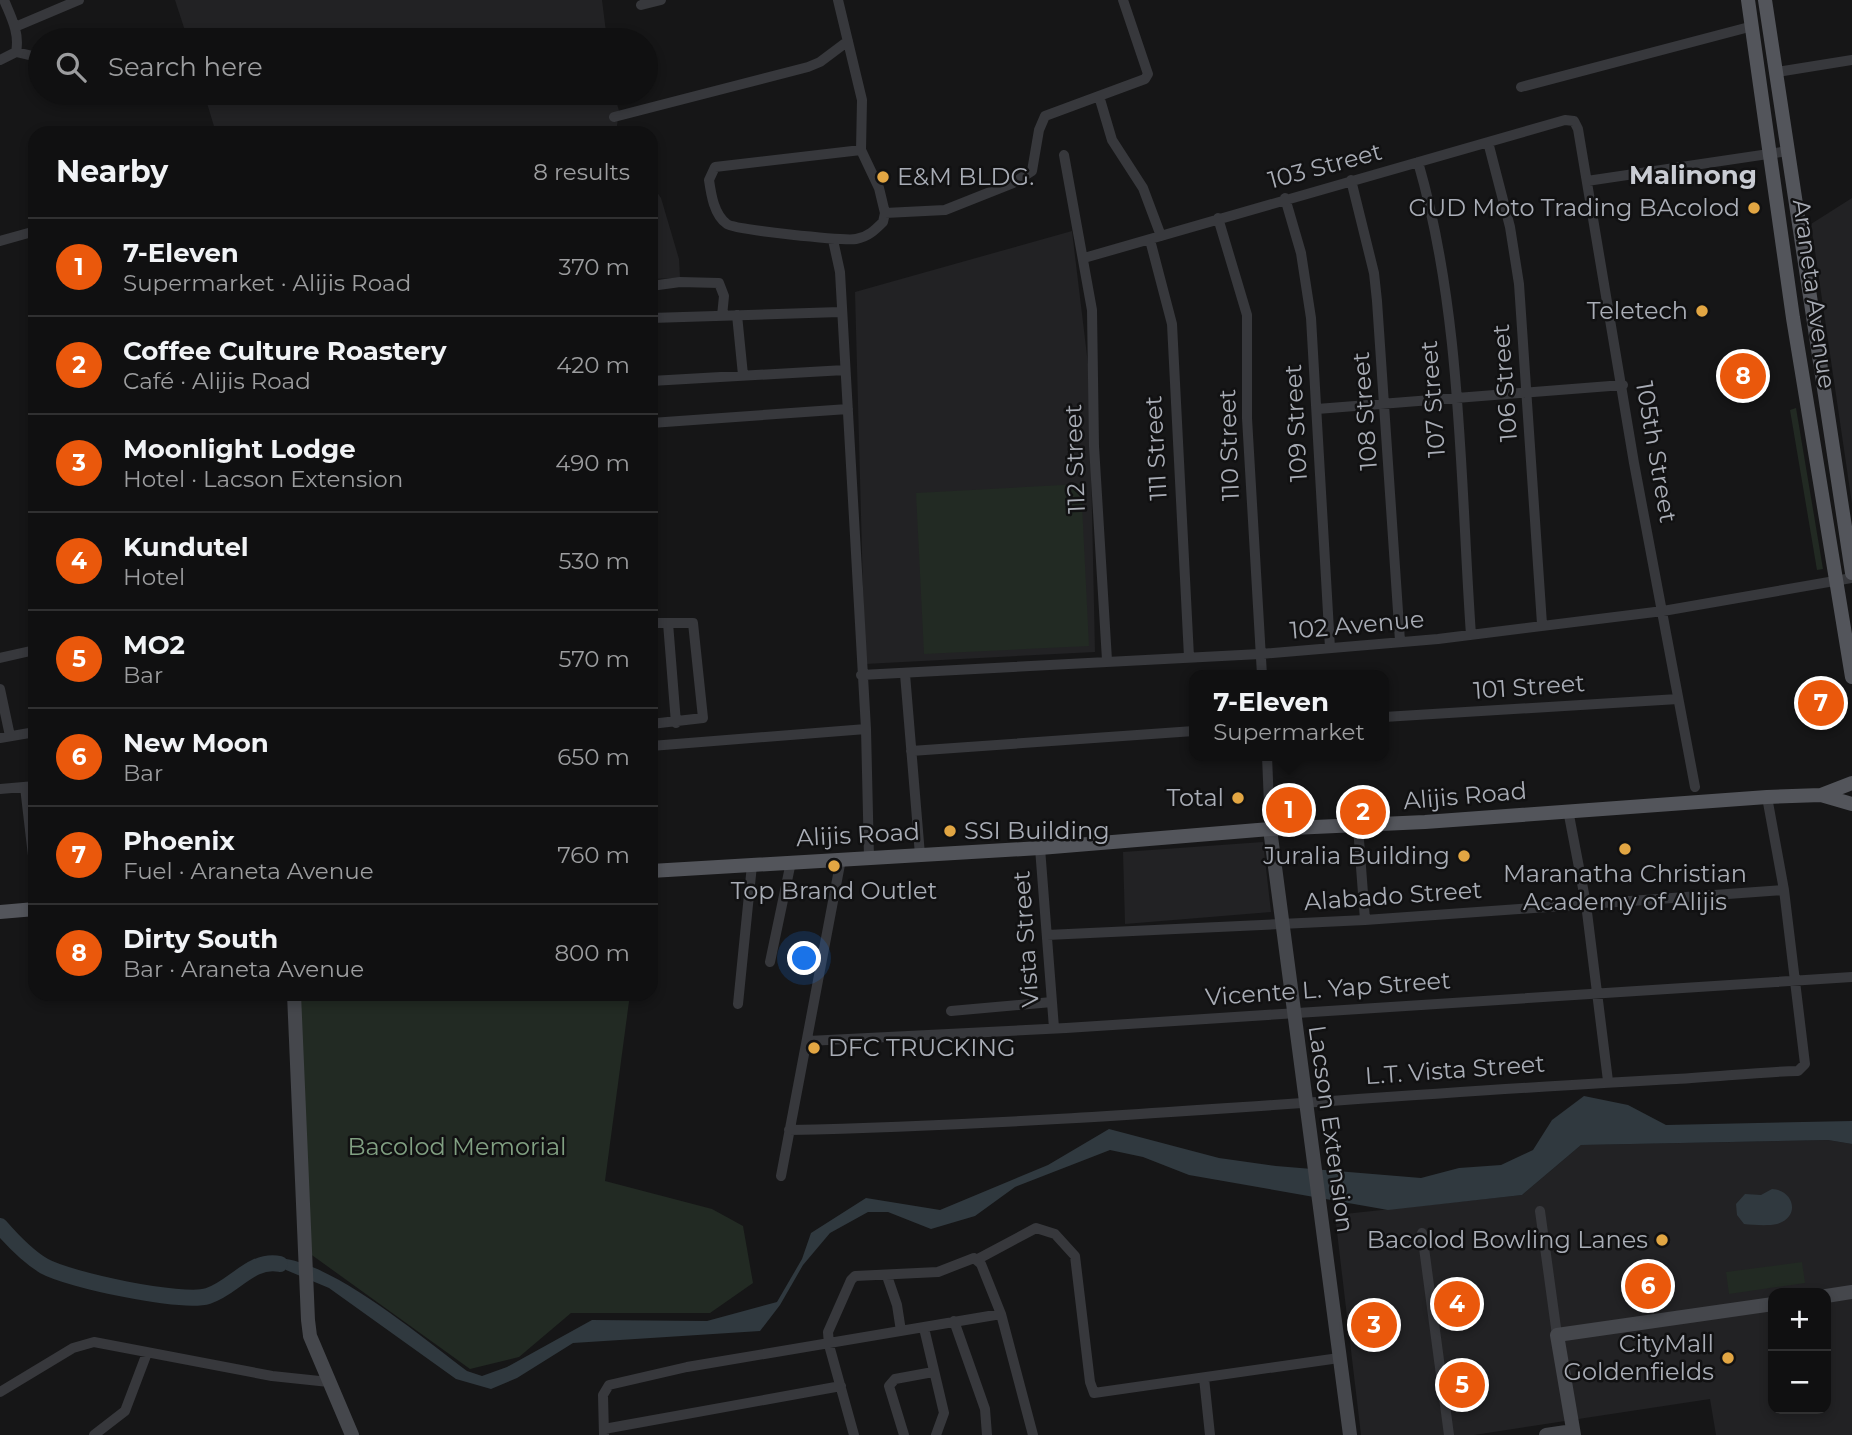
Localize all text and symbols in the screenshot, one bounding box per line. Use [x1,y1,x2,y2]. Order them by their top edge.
search box [28,28,658,105]
icon: search [52,48,90,86]
text: Search here [108,51,263,83]
street label: 103 Street [1265,136,1385,195]
text: Nearby [56,153,168,190]
text: 8 results [533,158,630,186]
district label: Malinong [1629,159,1757,191]
place label: E&M BLDG. [897,162,1034,191]
marker: E&M BLDG. [875,169,891,185]
place label: GUD Moto Trading BAcolod [1409,193,1740,222]
street label: Araneta Avenue [1787,197,1842,391]
marker: GUD Moto Trading BAcolod [1746,200,1762,216]
text: 7-Eleven [123,237,239,269]
text: 1 [74,253,84,281]
text: 370 m [559,253,630,281]
text: Supermarket · Alijis Road [123,269,411,297]
place label: Teletech [1587,296,1688,325]
marker: Teletech [1694,303,1710,319]
street label: 106 Street [1486,323,1523,443]
text: Coffee Culture Roastery [123,335,447,367]
street label: 107 Street [1414,339,1451,459]
pin: 8 [1720,350,1766,402]
text: 2 [72,351,86,379]
text: 420 m [556,351,630,379]
street label: 108 Street [1346,351,1383,471]
street label: 109 Street [1278,363,1313,483]
text: Café · Alijis Road [123,367,311,395]
street label: 105th Street [1630,379,1683,525]
street label: 110 Street [1212,388,1245,502]
street label: 111 Street [1138,395,1173,501]
street label: 112 Street [1058,403,1091,514]
text: Moonlight Lodge [123,433,356,465]
text: 3 [72,449,86,477]
text: 490 m [555,449,630,477]
text: Hotel · Lacson Extension [123,465,403,493]
text: Kundutel [123,531,249,563]
text: 4 [71,547,87,575]
text: 530 m [558,547,630,575]
text: Hotel [123,563,185,591]
street label: 102 Avenue [1288,604,1425,645]
text: MO2 [123,629,185,661]
text: 5 [72,645,86,673]
text: 570 m [559,645,630,673]
text: Bar [123,661,163,689]
street label: 101 Street [1472,668,1586,705]
popup [1189,670,1389,761]
pin: 7 [1798,677,1844,729]
text: 7-Eleven [1213,686,1329,718]
text: Supermarket [1213,718,1365,746]
text: New Moon [123,727,269,759]
text: 6 [72,743,86,771]
text: 650 m [557,743,630,771]
text: Bar [123,759,163,787]
street label: Alijis Road [1402,776,1528,815]
place label: Total [1167,783,1224,812]
pin: 1 [1266,784,1312,836]
pin: 2 [1340,786,1386,838]
marker: Total [1230,790,1246,806]
place label: SSI Building [964,816,1110,845]
street label: Alijis Road [795,817,921,852]
marker: SSI Building [942,823,958,839]
text: Phoenix [123,825,235,857]
text: 7 [72,841,86,869]
text: 760 m [557,841,630,869]
place label: Juralia Building [1262,841,1450,870]
marker: Maranatha Christian Academy of Alijis [1617,841,1633,857]
marker: Juralia Building [1456,848,1472,864]
text: Fuel · Araneta Avenue [123,857,374,885]
marker: Top Brand Outlet [826,858,842,874]
place label: Maranatha Christian Academy of Alijis [1503,859,1747,916]
street label: Vista Street [1006,870,1045,1008]
street label: Alabado Street [1303,875,1483,916]
place label: Top Brand Outlet [731,876,937,905]
text: Dirty South [123,923,278,955]
text: 8 [71,939,87,967]
text: 800 m [554,939,630,967]
your location [787,941,821,975]
text: Bar · Araneta Avenue [123,955,364,983]
street label: Vicente L. Yap Street [1204,965,1452,1012]
street label: Lacson Extension [1303,1023,1360,1234]
place label: DFC TRUCKING [828,1033,1016,1062]
marker: DFC TRUCKING [806,1040,822,1056]
street label: L.T. Vista Street [1364,1049,1546,1090]
park label: Bacolod Memorial [347,1132,567,1161]
place label: Bacolod Bowling Lanes [1367,1225,1648,1254]
marker: Bacolod Bowling Lanes [1654,1232,1670,1248]
pin: 6 [1625,1260,1671,1312]
pin: 4 [1434,1278,1480,1330]
map controls [1768,1288,1831,1414]
button: + [1768,1288,1831,1351]
pin: 3 [1351,1299,1397,1351]
place label: CityMall Goldenfields [1563,1329,1714,1386]
marker: CityMall Goldenfields [1720,1350,1736,1366]
button: − [1768,1351,1831,1414]
pin: 5 [1439,1359,1485,1411]

